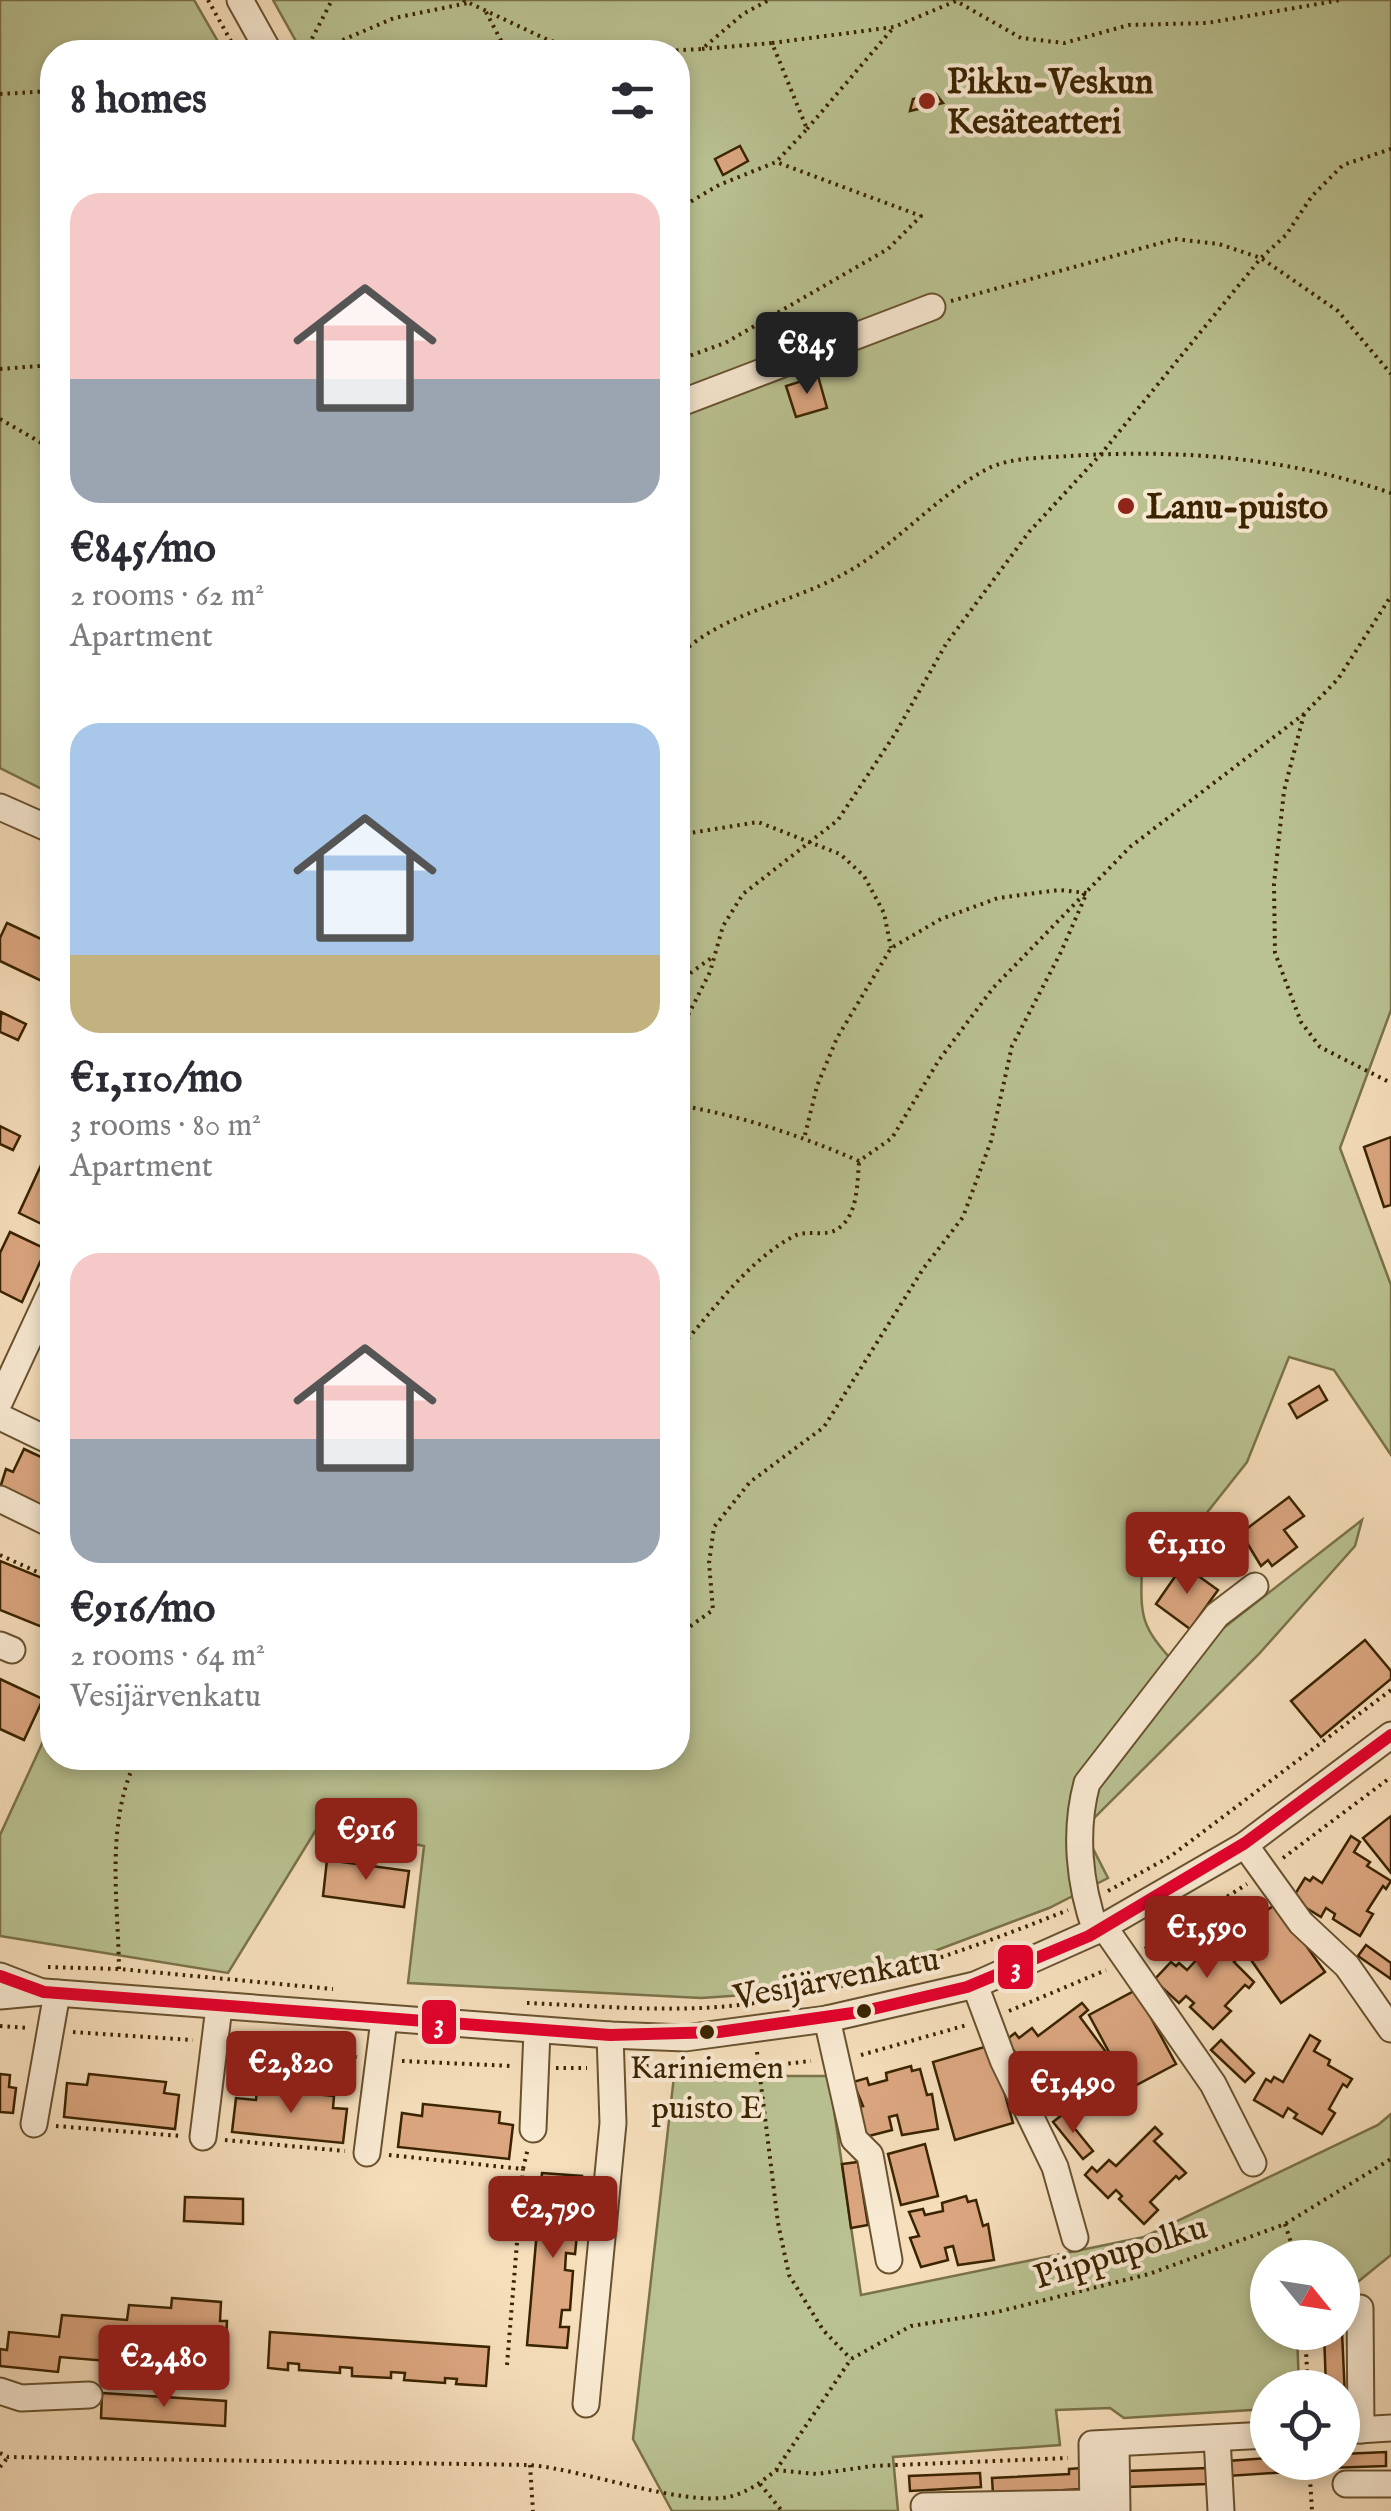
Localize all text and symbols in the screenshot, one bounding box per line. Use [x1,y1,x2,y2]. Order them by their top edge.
place label: Pikku-Veskun Kesäteatteri [947,61,1154,146]
icon: filters [605,73,660,128]
text: 8 homes [70,74,207,127]
marker: Pikku-Veskun Kesäteatteri [916,90,938,112]
icon: home [275,258,455,438]
pin: €845 [748,312,866,397]
text: €845 [778,324,836,365]
place label: Lanu-puisto [1146,486,1328,531]
marker: Lanu-puisto [1115,495,1137,517]
text: €845/mo [70,523,216,576]
text: 2 rooms · 62 m² [70,576,264,617]
text: Apartment [70,617,213,658]
icon: home [275,788,455,968]
text: €1,110/mo [70,1053,242,1106]
text: 3 rooms · 80 m² [70,1106,261,1147]
text: Apartment [70,1147,213,1188]
icon: home [275,1318,455,1498]
pin: €1,110 [1106,1512,1268,1597]
text: €1,110 [1148,1524,1226,1565]
text: €916/mo [70,1583,215,1636]
text: 2 rooms · 64 m² [70,1636,265,1677]
text: Vesijärvenkatu [70,1677,261,1718]
pin: €916 [307,1798,425,1883]
text: €916 [337,1810,395,1851]
pin: €1,590 [1126,1896,1288,1981]
text: €1,590 [1167,1908,1247,1949]
street label: Vesijärvenkatu [729,1937,943,2022]
line badge: 3 [996,1943,1035,1991]
text: 3 [1011,1951,1021,1986]
line badge: 3 [420,1998,458,2046]
unlabelled marker [854,2001,874,2021]
text: 3 [434,2007,444,2042]
marker: Kariniemen puisto E [697,2022,717,2042]
pin: €2,820 [210,2031,372,2116]
text: €2,820 [248,2043,334,2084]
place label: Kariniemen puisto E [630,2049,784,2130]
pin: €1,490 [992,2051,1154,2136]
text: €1,490 [1030,2063,1116,2104]
pin: €2,790 [472,2176,634,2261]
text: €2,790 [510,2188,596,2229]
street label: Piippupolku [1029,2206,1213,2301]
north arrow [1250,2240,1360,2350]
map controls [1250,2240,1360,2480]
pin: €2,480 [83,2325,245,2410]
text: €2,480 [121,2337,208,2378]
button: locate [1250,2370,1360,2480]

